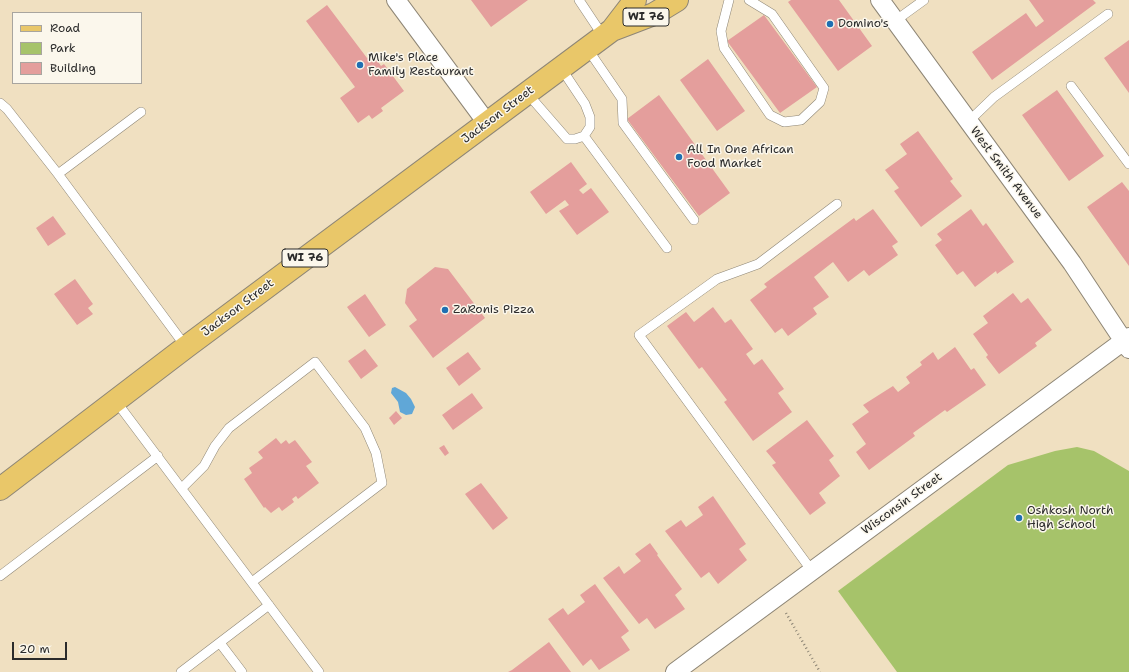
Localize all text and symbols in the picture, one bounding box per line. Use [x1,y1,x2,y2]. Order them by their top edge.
road number: WI 76 [623,8,669,26]
legend [12,12,142,84]
place label: Domino's [838,17,889,31]
marker: Domino's [825,19,835,29]
text: Road [50,20,80,36]
text: Park [50,40,76,56]
place label: Mike's Place Family Restaurant [368,51,474,79]
text: Building [50,60,96,76]
marker: Mike's Place Family Restaurant [355,60,365,70]
street label: Jackson Street [459,83,537,147]
street label: West Smith Avenue [967,124,1045,222]
place label: All In One African Food Market [687,143,794,171]
marker: All In One African Food Market [674,152,684,162]
road number: WI 76 [282,249,328,267]
street label: Jackson Street [199,276,277,340]
place label: ZaRonis Pizza [453,303,534,317]
marker: ZaRonis Pizza [440,305,450,315]
street label: Wisconsin Street [859,470,945,538]
place label: Oshkosh North High School [1027,504,1113,532]
marker: Oshkosh North High School [1014,513,1024,523]
scale bar [14,634,69,660]
text: 20 m [19,641,50,657]

